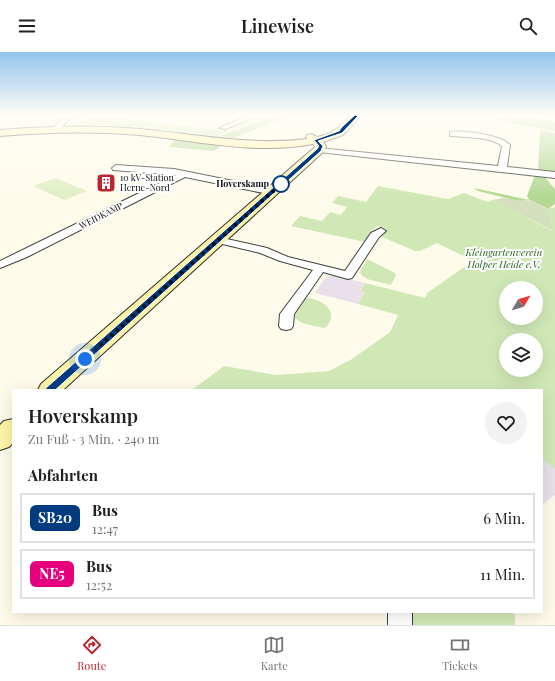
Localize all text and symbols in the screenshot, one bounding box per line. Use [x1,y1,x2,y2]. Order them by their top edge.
text: Linewise [241,14,314,38]
icon: menu [16,15,38,37]
icon: search [517,15,539,37]
place label: 10 kV-Station Herne-Nord [120,171,174,193]
building icon: 10 kV-Station Herne-Nord [95,172,117,194]
marker: Hoverskamp [272,175,290,193]
place label: Hoverskamp [216,177,270,189]
street label: WEIDKAMP [76,199,124,232]
park label: Kleingartenverein Holper Heide e.V. [465,245,543,271]
north arrow [499,281,543,325]
map controls [499,281,543,377]
button: layers [499,333,543,377]
your location [75,349,95,369]
text: Hoverskamp [28,402,138,428]
button: heart [485,402,527,444]
text: Zu Fuß · 3 Min. · 240 m [28,430,159,447]
text: Abfahrten [28,465,98,485]
text: Bus [92,500,118,520]
text: SB20 [38,508,72,527]
text: 6 Min. [483,508,525,528]
text: 12:47 [92,520,118,537]
text: Bus [86,556,112,576]
text: NE5 [39,564,65,583]
text: 11 Min. [480,564,525,584]
text: 12:52 [86,576,112,593]
tab: Route [77,634,106,673]
tab: Karte [261,634,288,673]
tab: Tickets [442,634,478,673]

